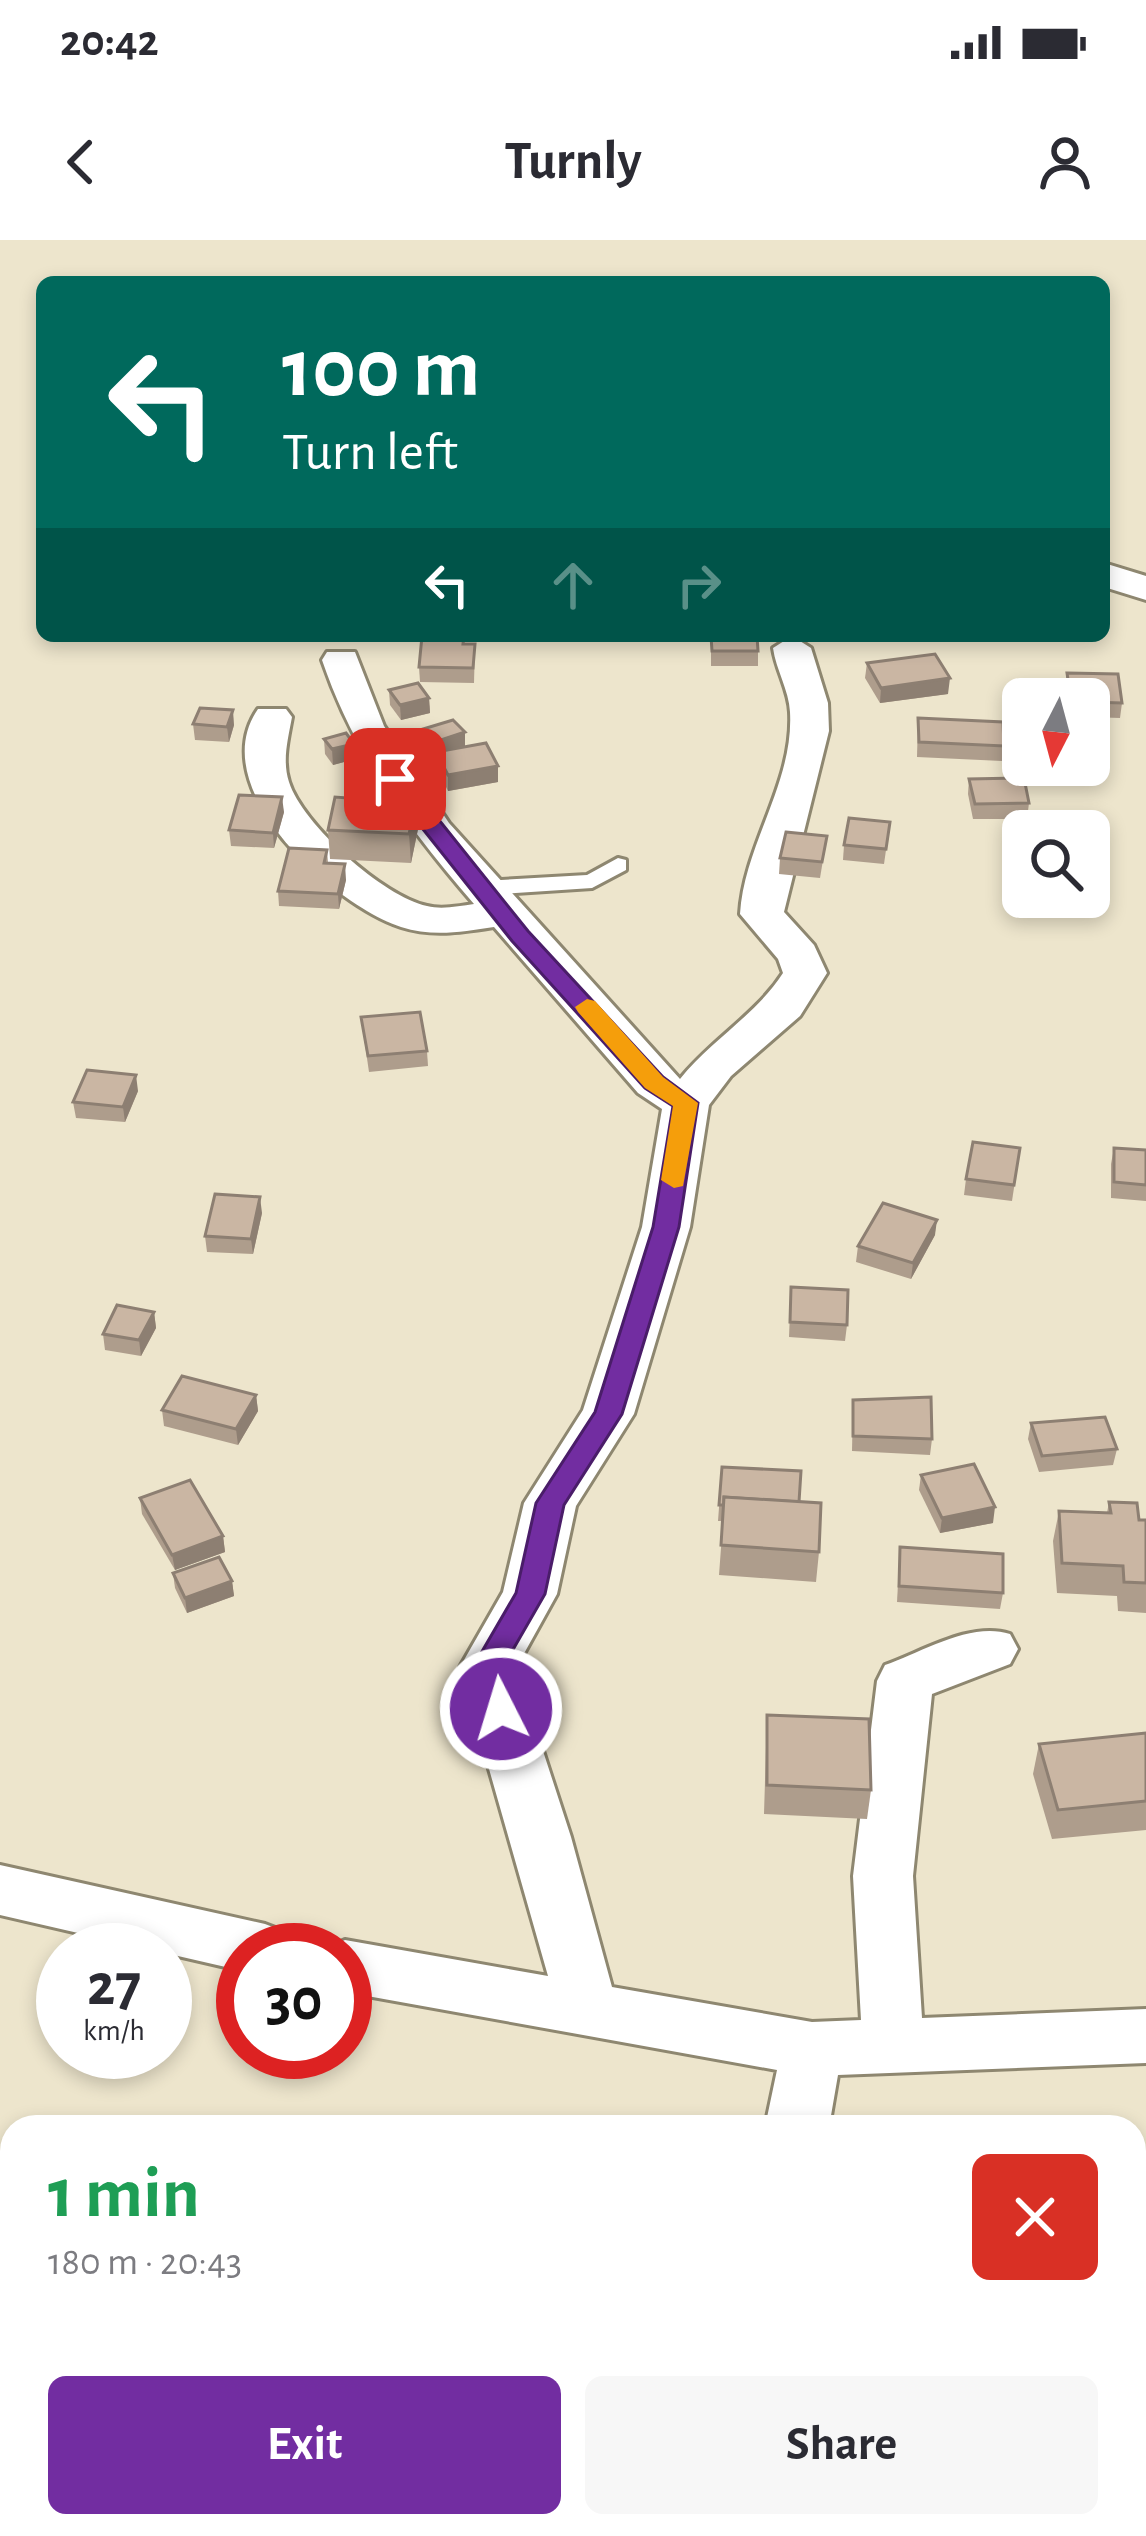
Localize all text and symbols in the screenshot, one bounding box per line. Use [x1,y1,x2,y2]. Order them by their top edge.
text: 20:42 [60,19,159,64]
icon: back [48,129,114,195]
icon: person [1032,129,1098,195]
text: Turnly [504,135,642,189]
icon: left [84,324,240,480]
text: 100 m [282,328,480,412]
text: Turn left [282,426,458,480]
icon: left [414,552,480,618]
icon: ahead [540,552,606,618]
icon: right [666,552,732,618]
north arrow [1002,678,1110,786]
map controls [1002,678,1110,918]
pin [344,728,446,830]
icon: arrive [362,746,428,812]
button: search [1002,810,1110,918]
position arrow [438,1646,564,1772]
speed limit sign: 30 [216,1923,372,2079]
text: 27 [87,1956,141,2016]
text: km/h [83,2016,145,2046]
button: close [972,2154,1098,2280]
text: 1 min [48,2158,200,2230]
text: 180 m · 20:43 [48,2243,242,2282]
button: Exit [48,2376,561,2514]
button: Share [585,2376,1098,2514]

